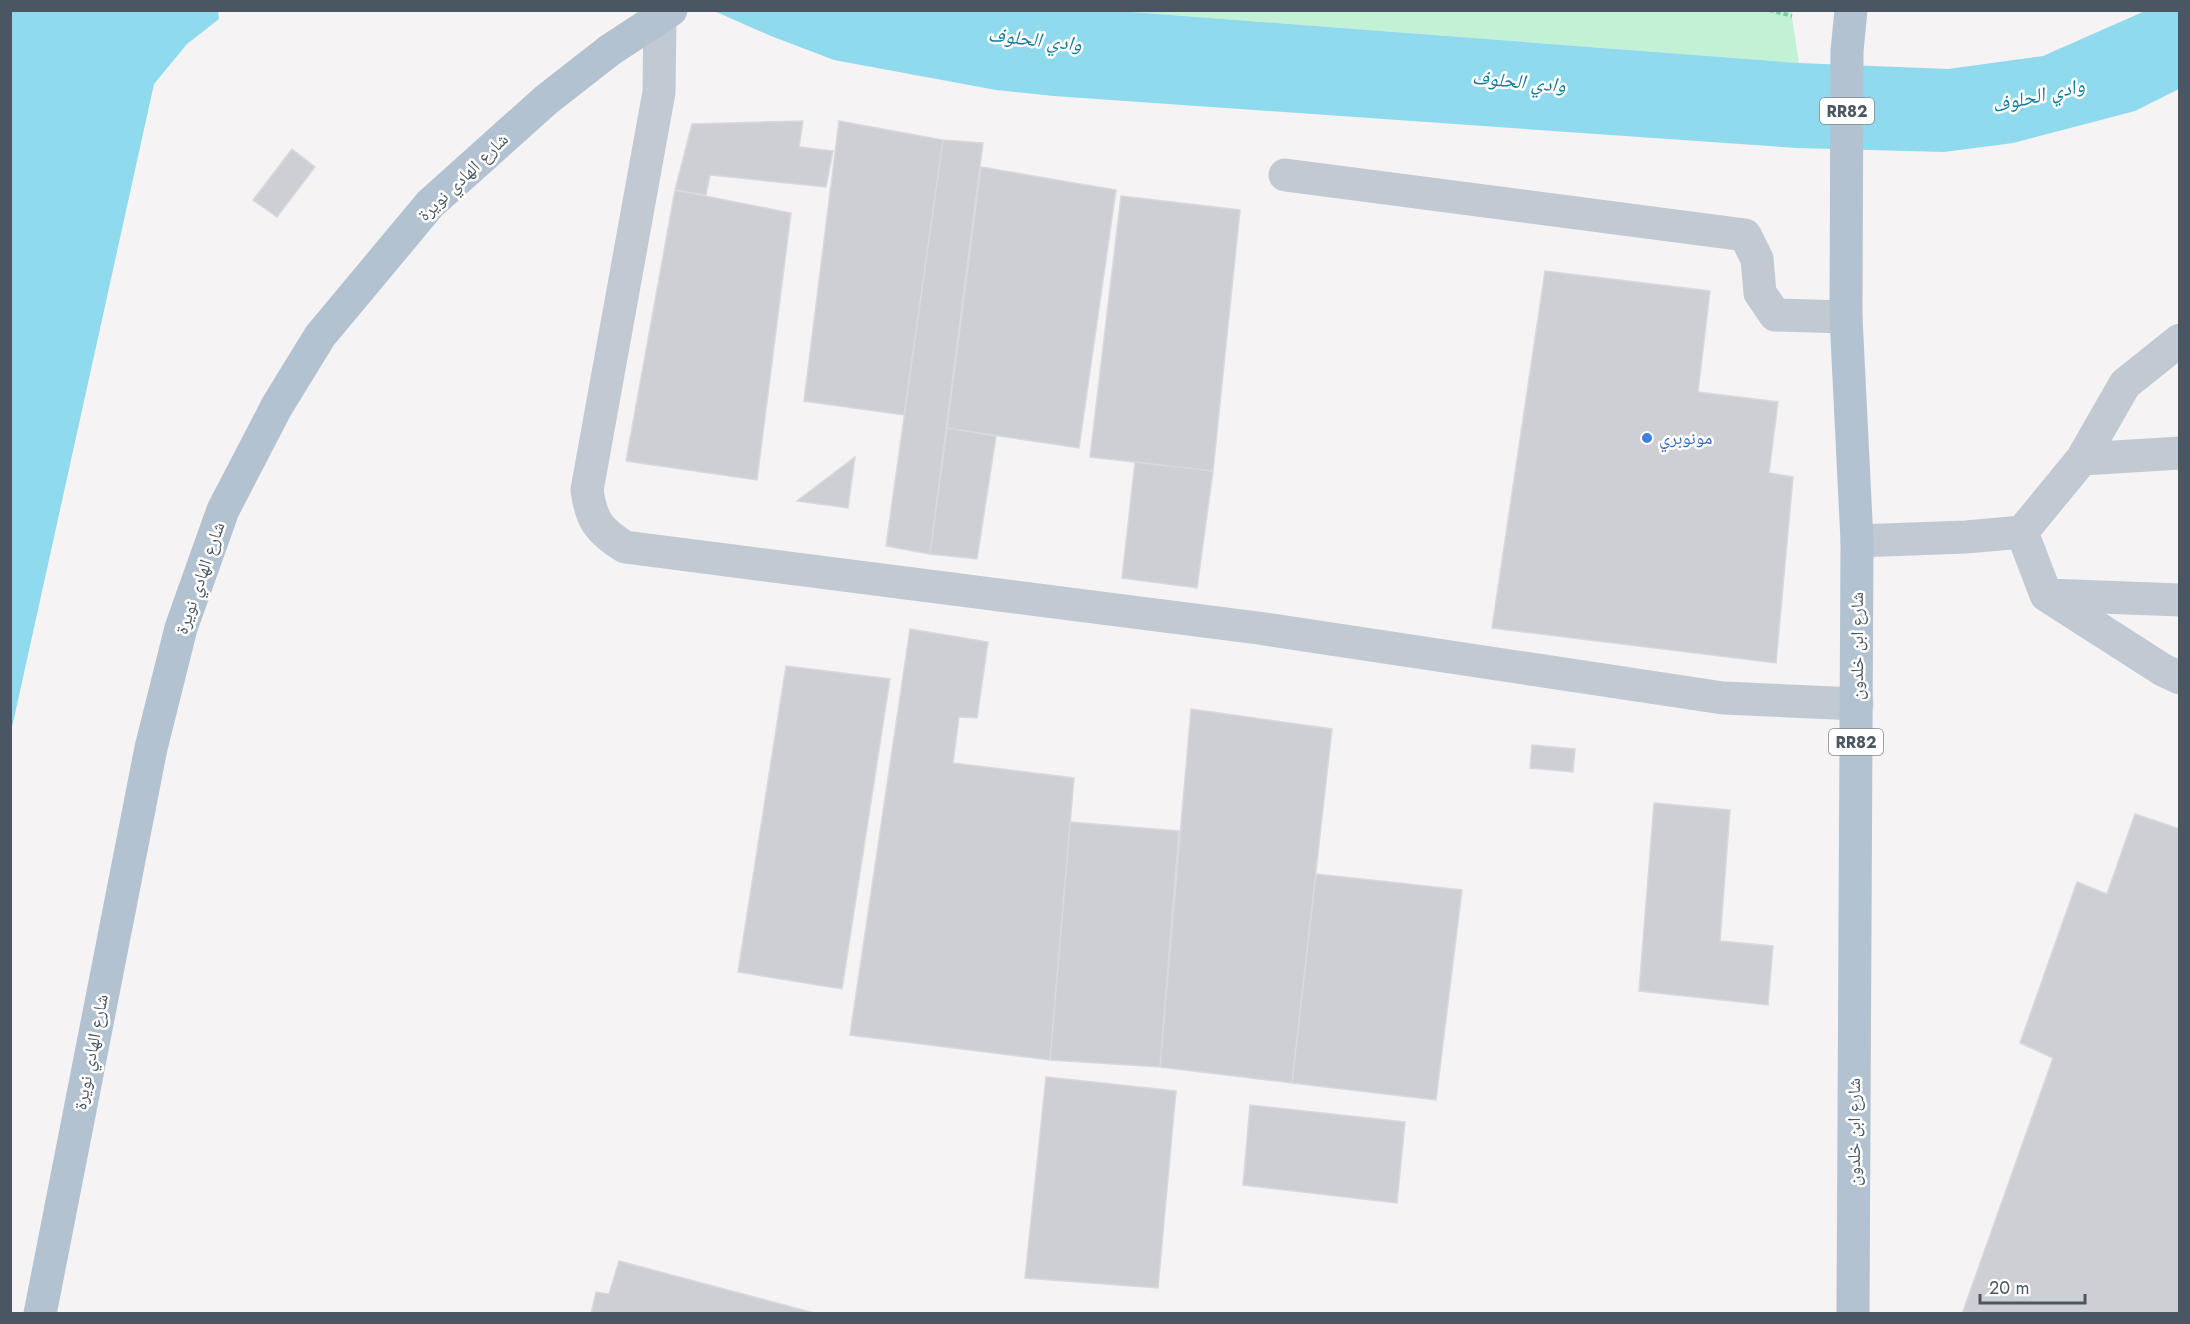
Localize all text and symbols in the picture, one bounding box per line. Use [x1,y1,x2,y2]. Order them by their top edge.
water label: وادي الحلوف [986,20,1083,60]
water label: وادي الحلوف [1471,63,1567,101]
water label: وادي الحلوف [1989,71,2088,121]
road number: RR82 [1820,98,1874,124]
street label: شارع الهادي نويرة [412,127,515,228]
place label: مونوبري [1659,425,1712,453]
marker: مونوبري [1640,431,1654,445]
street label: شارع الهادي نويرة [169,518,233,638]
street label: شارع ابن خلدون [1844,592,1870,700]
road number: RR82 [1829,729,1883,755]
street label: شارع الهادي نويرة [67,992,116,1112]
street label: شارع ابن خلدون [1841,1078,1867,1186]
scale bar [1980,1267,2085,1305]
text: 20 m [1989,1275,2029,1301]

